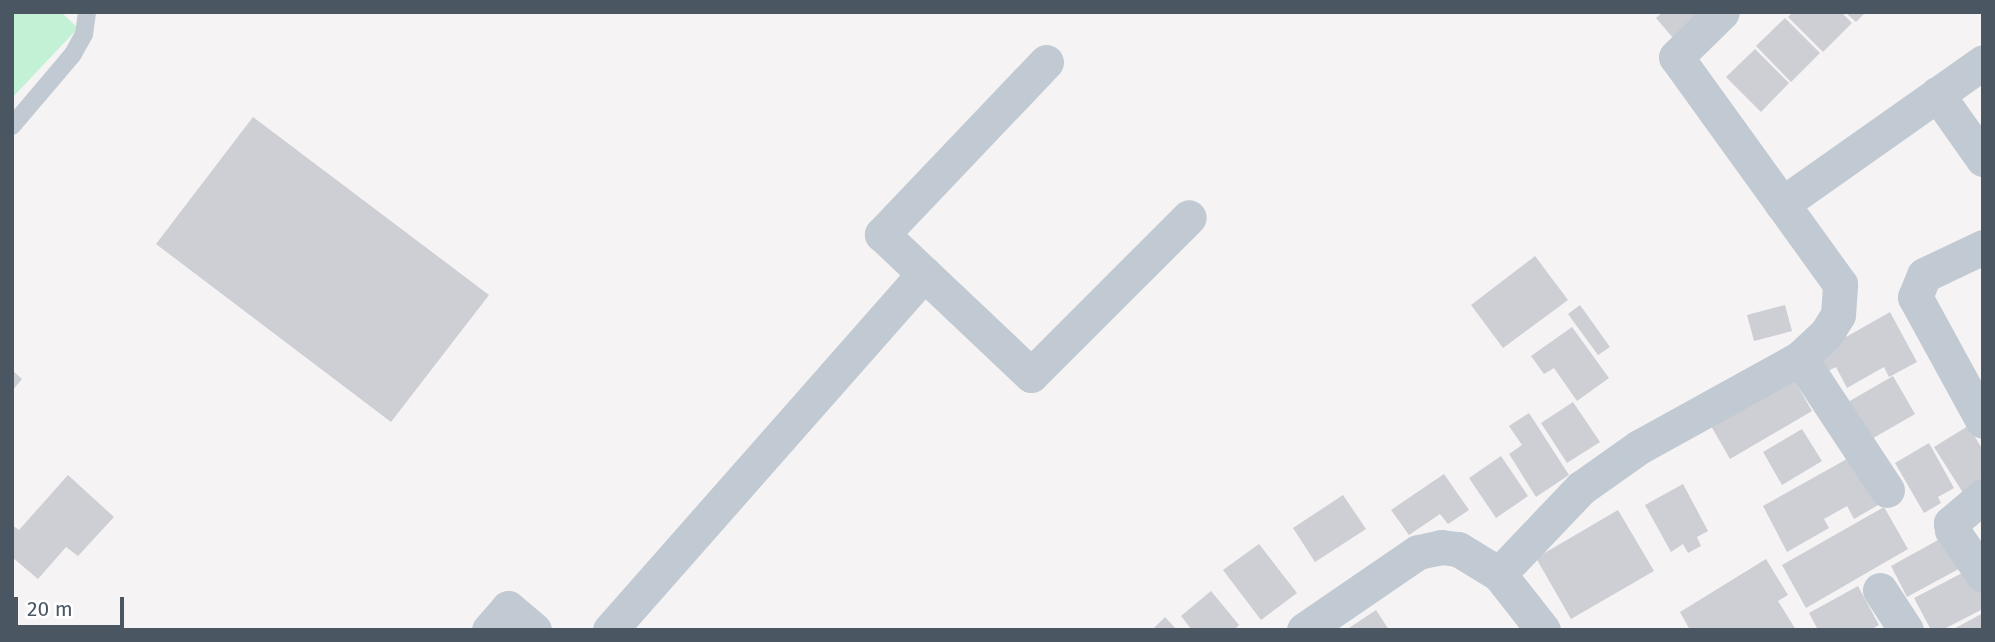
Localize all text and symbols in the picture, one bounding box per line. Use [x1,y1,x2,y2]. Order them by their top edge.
scale bar [18,582,128,626]
text: 20 m [27,596,73,622]

